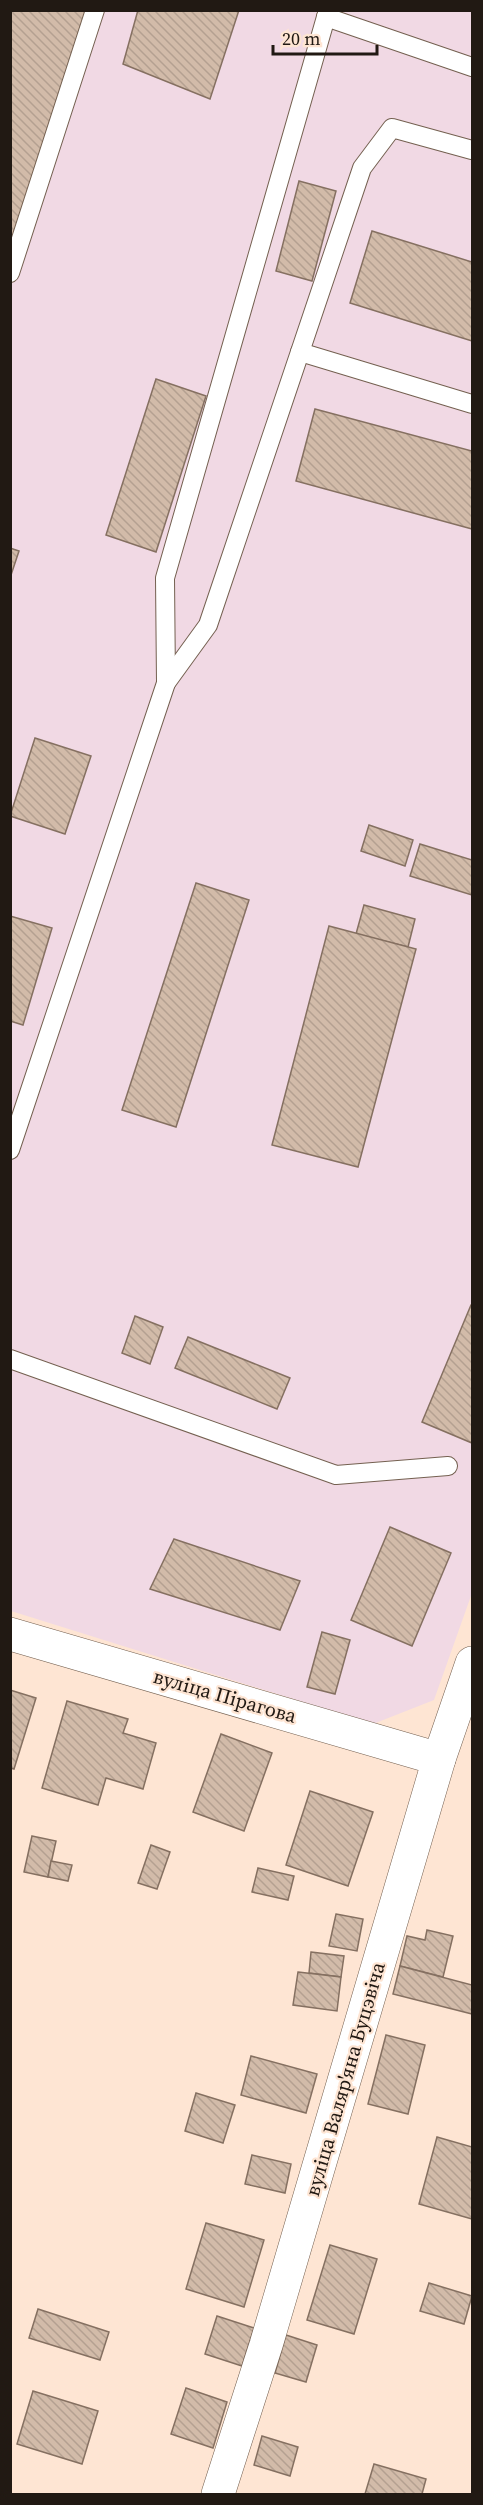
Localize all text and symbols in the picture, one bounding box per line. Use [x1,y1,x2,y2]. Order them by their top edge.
scale bar [273,18,376,56]
text: 20 m [282,26,320,51]
street label: вуліца Пірагова [150,1662,301,1730]
street label: вуліца Валяр'яна Буцэвіча [298,1958,392,2199]

